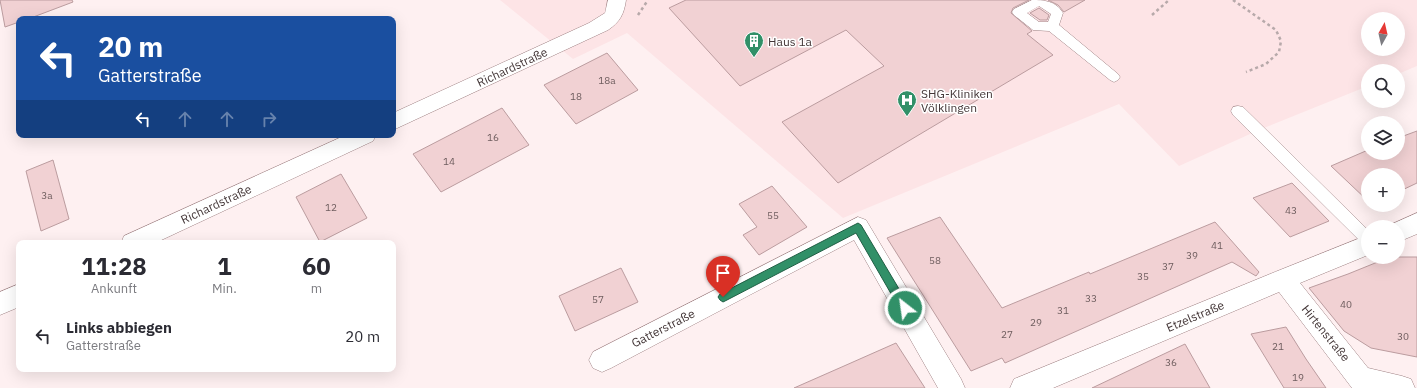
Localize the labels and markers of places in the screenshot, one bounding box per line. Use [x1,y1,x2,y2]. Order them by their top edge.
building icon: Haus 1a [743,30,765,58]
place label: Haus 1a [768,34,813,49]
place label: SHG-Kliniken Völklingen [921,86,993,115]
hospital icon: SHG-Kliniken Völklingen [896,89,918,117]
pin [706,256,740,297]

